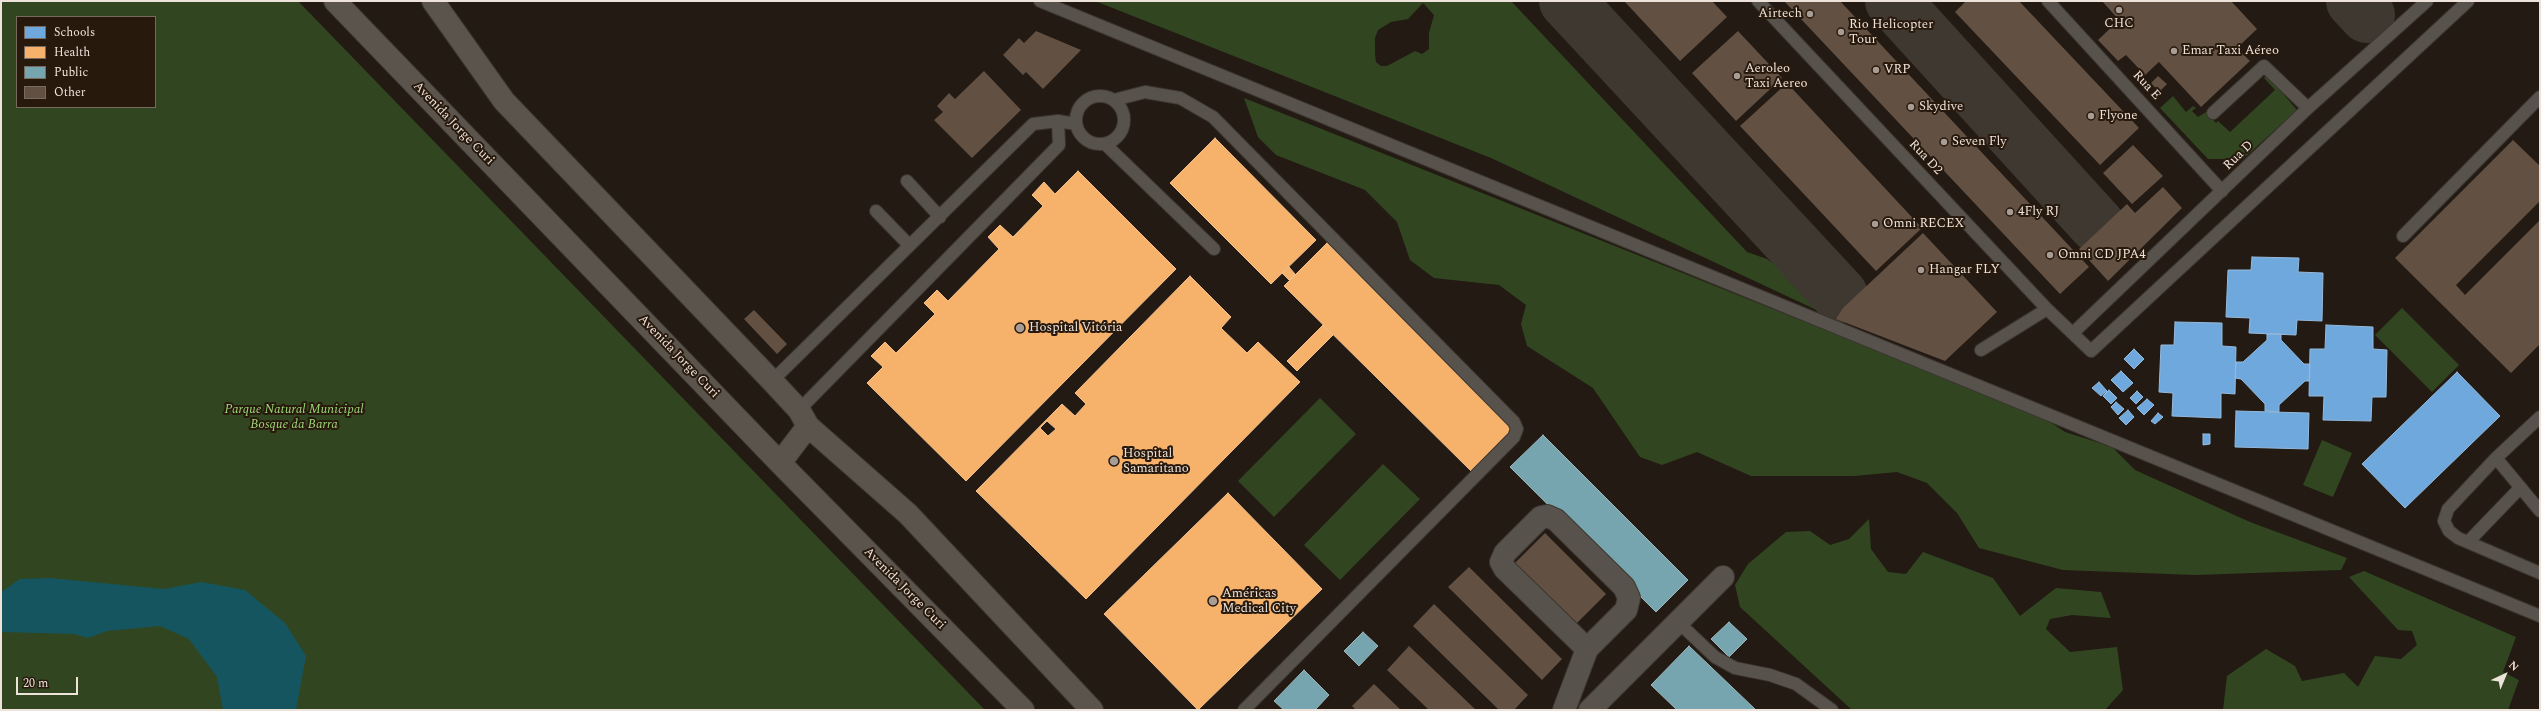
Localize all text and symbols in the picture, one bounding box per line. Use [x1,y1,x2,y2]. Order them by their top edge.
marker: CHC [2114,5,2124,15]
place label: Airtech [1758,6,1802,22]
marker: Airtech [1805,9,1815,19]
legend [16,16,156,108]
place label: CHC [2104,16,2134,32]
place label: Rio Helicopter Tour [1849,17,1933,48]
text: Schools [54,23,95,42]
marker: Rio Helicopter Tour [1836,27,1846,37]
text: Health [54,43,90,62]
place label: Emar Taxi Aéreo [2182,43,2279,59]
marker: Emar Taxi Aéreo [2169,46,2179,56]
place label: Aeroleo Taxi Aereo [1745,61,1808,92]
place label: VRP [1884,62,1911,78]
text: Public [54,63,88,82]
marker: VRP [1871,65,1881,75]
street label: Rua E [2129,68,2163,104]
marker: Aeroleo Taxi Aereo [1732,71,1742,81]
street label: Avenida Jorge Curi [409,79,497,169]
text: Other [54,83,86,102]
place label: Skydive [1919,99,1963,115]
marker: Skydive [1906,102,1916,112]
place label: Flyone [2099,108,2138,124]
marker: Flyone [2086,111,2096,121]
place label: Seven Fly [1952,134,2007,150]
street label: Rua D2 [1905,137,1945,179]
marker: Seven Fly [1939,137,1949,147]
street label: Rua D [2221,138,2257,174]
place label: 4Fly RJ [2018,204,2059,220]
marker: 4Fly RJ [2005,207,2015,217]
place label: Omni RECEX [1883,216,1964,232]
marker: Omni RECEX [1870,219,1880,229]
place label: Omni CD JPA4 [2058,247,2146,263]
marker: Omni CD JPA4 [2045,250,2055,260]
place label: Hangar FLY [1929,262,2000,278]
marker: Hangar FLY [1916,265,1926,275]
street label: Avenida Jorge Curi [634,312,722,402]
place label: Hospital Vitória [1029,320,1122,336]
marker: Hospital Vitória [1014,322,1026,334]
park label: Parque Natural Municipal Bosque da Barra [224,402,364,433]
place label: Hospital Samaritano [1123,446,1189,477]
marker: Hospital Samaritano [1108,455,1120,467]
street label: Avenida Jorge Curi [860,545,948,633]
place label: Américas Medical City [1222,586,1296,617]
marker: Américas Medical City [1207,595,1219,607]
north arrow [2485,655,2525,695]
text: N [2505,657,2523,675]
scale bar [18,669,80,695]
text: 20 m [23,674,48,693]

